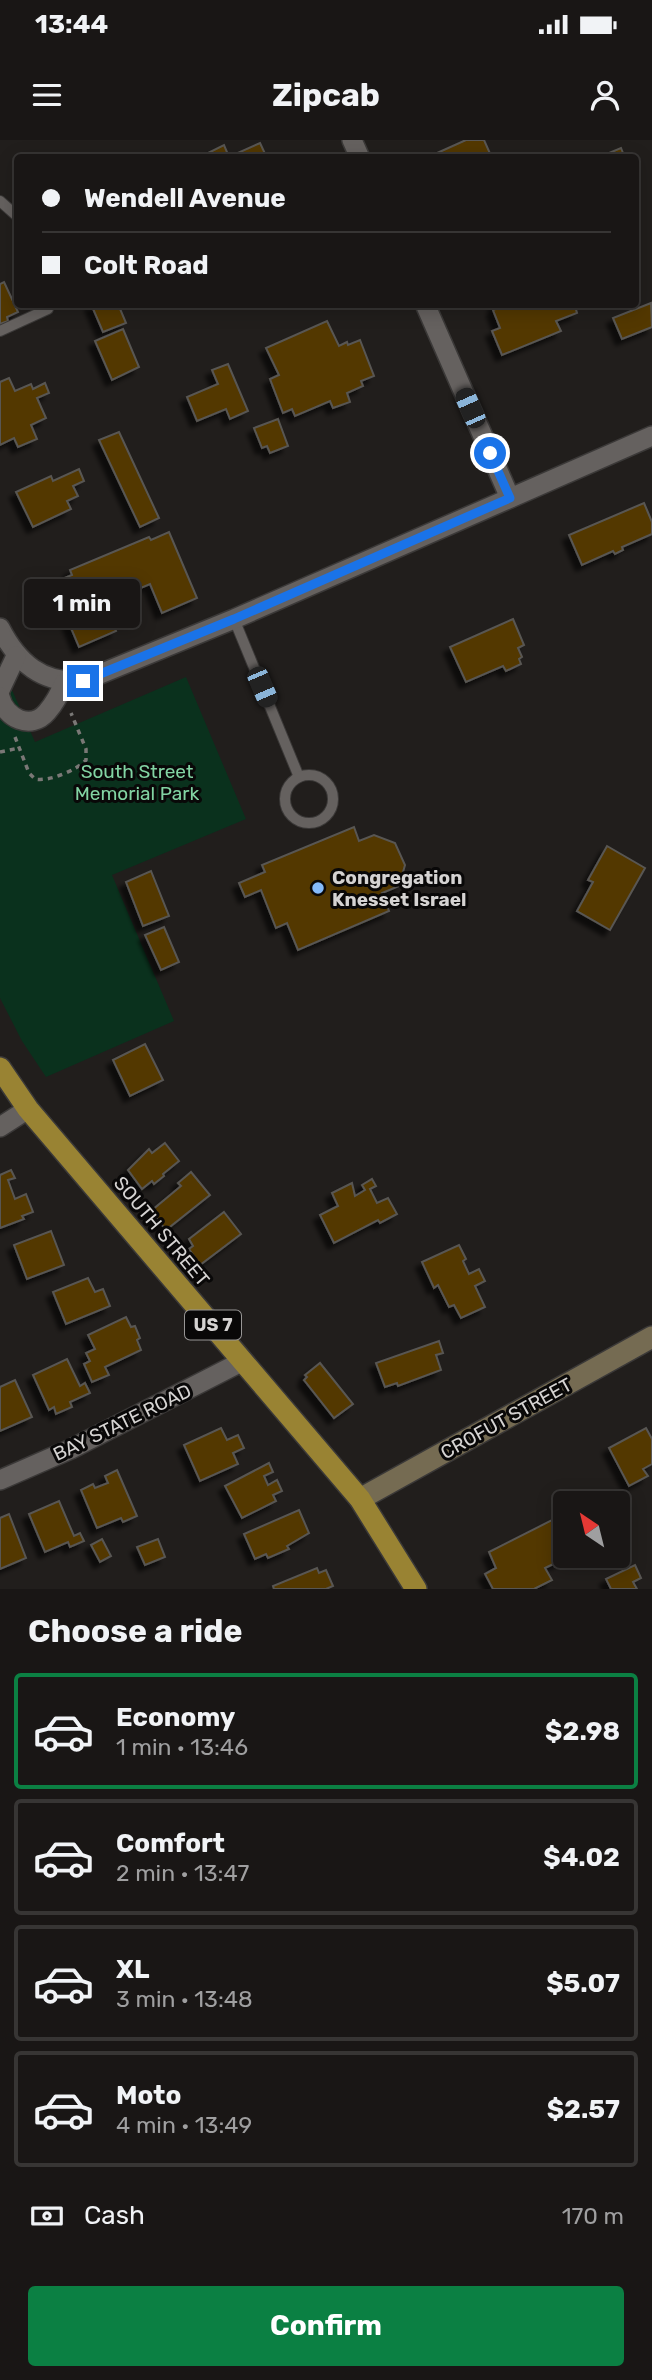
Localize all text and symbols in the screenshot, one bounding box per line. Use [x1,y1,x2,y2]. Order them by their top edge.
text: 13:44 [35,9,108,40]
icon: menu [28,76,66,114]
text: Zipcab [272,76,380,114]
icon: person [586,76,624,114]
text: Wendell Avenue [84,183,286,214]
text: Colt Road [84,250,209,281]
car [452,385,489,431]
route start [474,437,506,469]
callout: 1 min [25,580,141,629]
text: 1 min [53,589,111,617]
car [245,664,280,710]
route end [67,665,99,697]
park label: South Street Memorial Park [75,760,200,805]
place label: Congregation Knesset Israel [332,866,466,911]
marker: Congregation Knesset Israel [310,880,326,896]
street label: SOUTH STREET [109,1172,214,1291]
road number: US 7 [185,1310,241,1340]
street label: CROFUT STREET [437,1373,576,1464]
street label: BAY STATE ROAD [49,1379,195,1466]
north arrow [553,1491,630,1568]
map controls [553,1491,630,1568]
text: Choose a ride [28,1612,242,1650]
icon: car [32,1700,95,1763]
text: Economy [116,1702,235,1733]
text: $2.98 [545,1716,620,1747]
text: 1 min · 13:46 [116,1733,248,1761]
icon: car [32,1826,95,1889]
text: Comfort [116,1828,225,1859]
text: $4.02 [543,1842,620,1873]
text: 2 min · 13:47 [116,1859,249,1887]
icon: car [32,1952,95,2015]
text: XL [116,1954,149,1985]
text: $5.07 [546,1968,620,1999]
text: 3 min · 13:48 [116,1985,253,2013]
icon: car [32,2078,95,2141]
text: Moto [116,2080,181,2111]
text: $2.57 [547,2094,620,2125]
text: 4 min · 13:49 [116,2111,252,2139]
icon: cash [28,2197,66,2235]
text: Cash [84,2200,145,2231]
text: 170 m [562,2202,624,2230]
button: Confirm [28,2286,624,2366]

